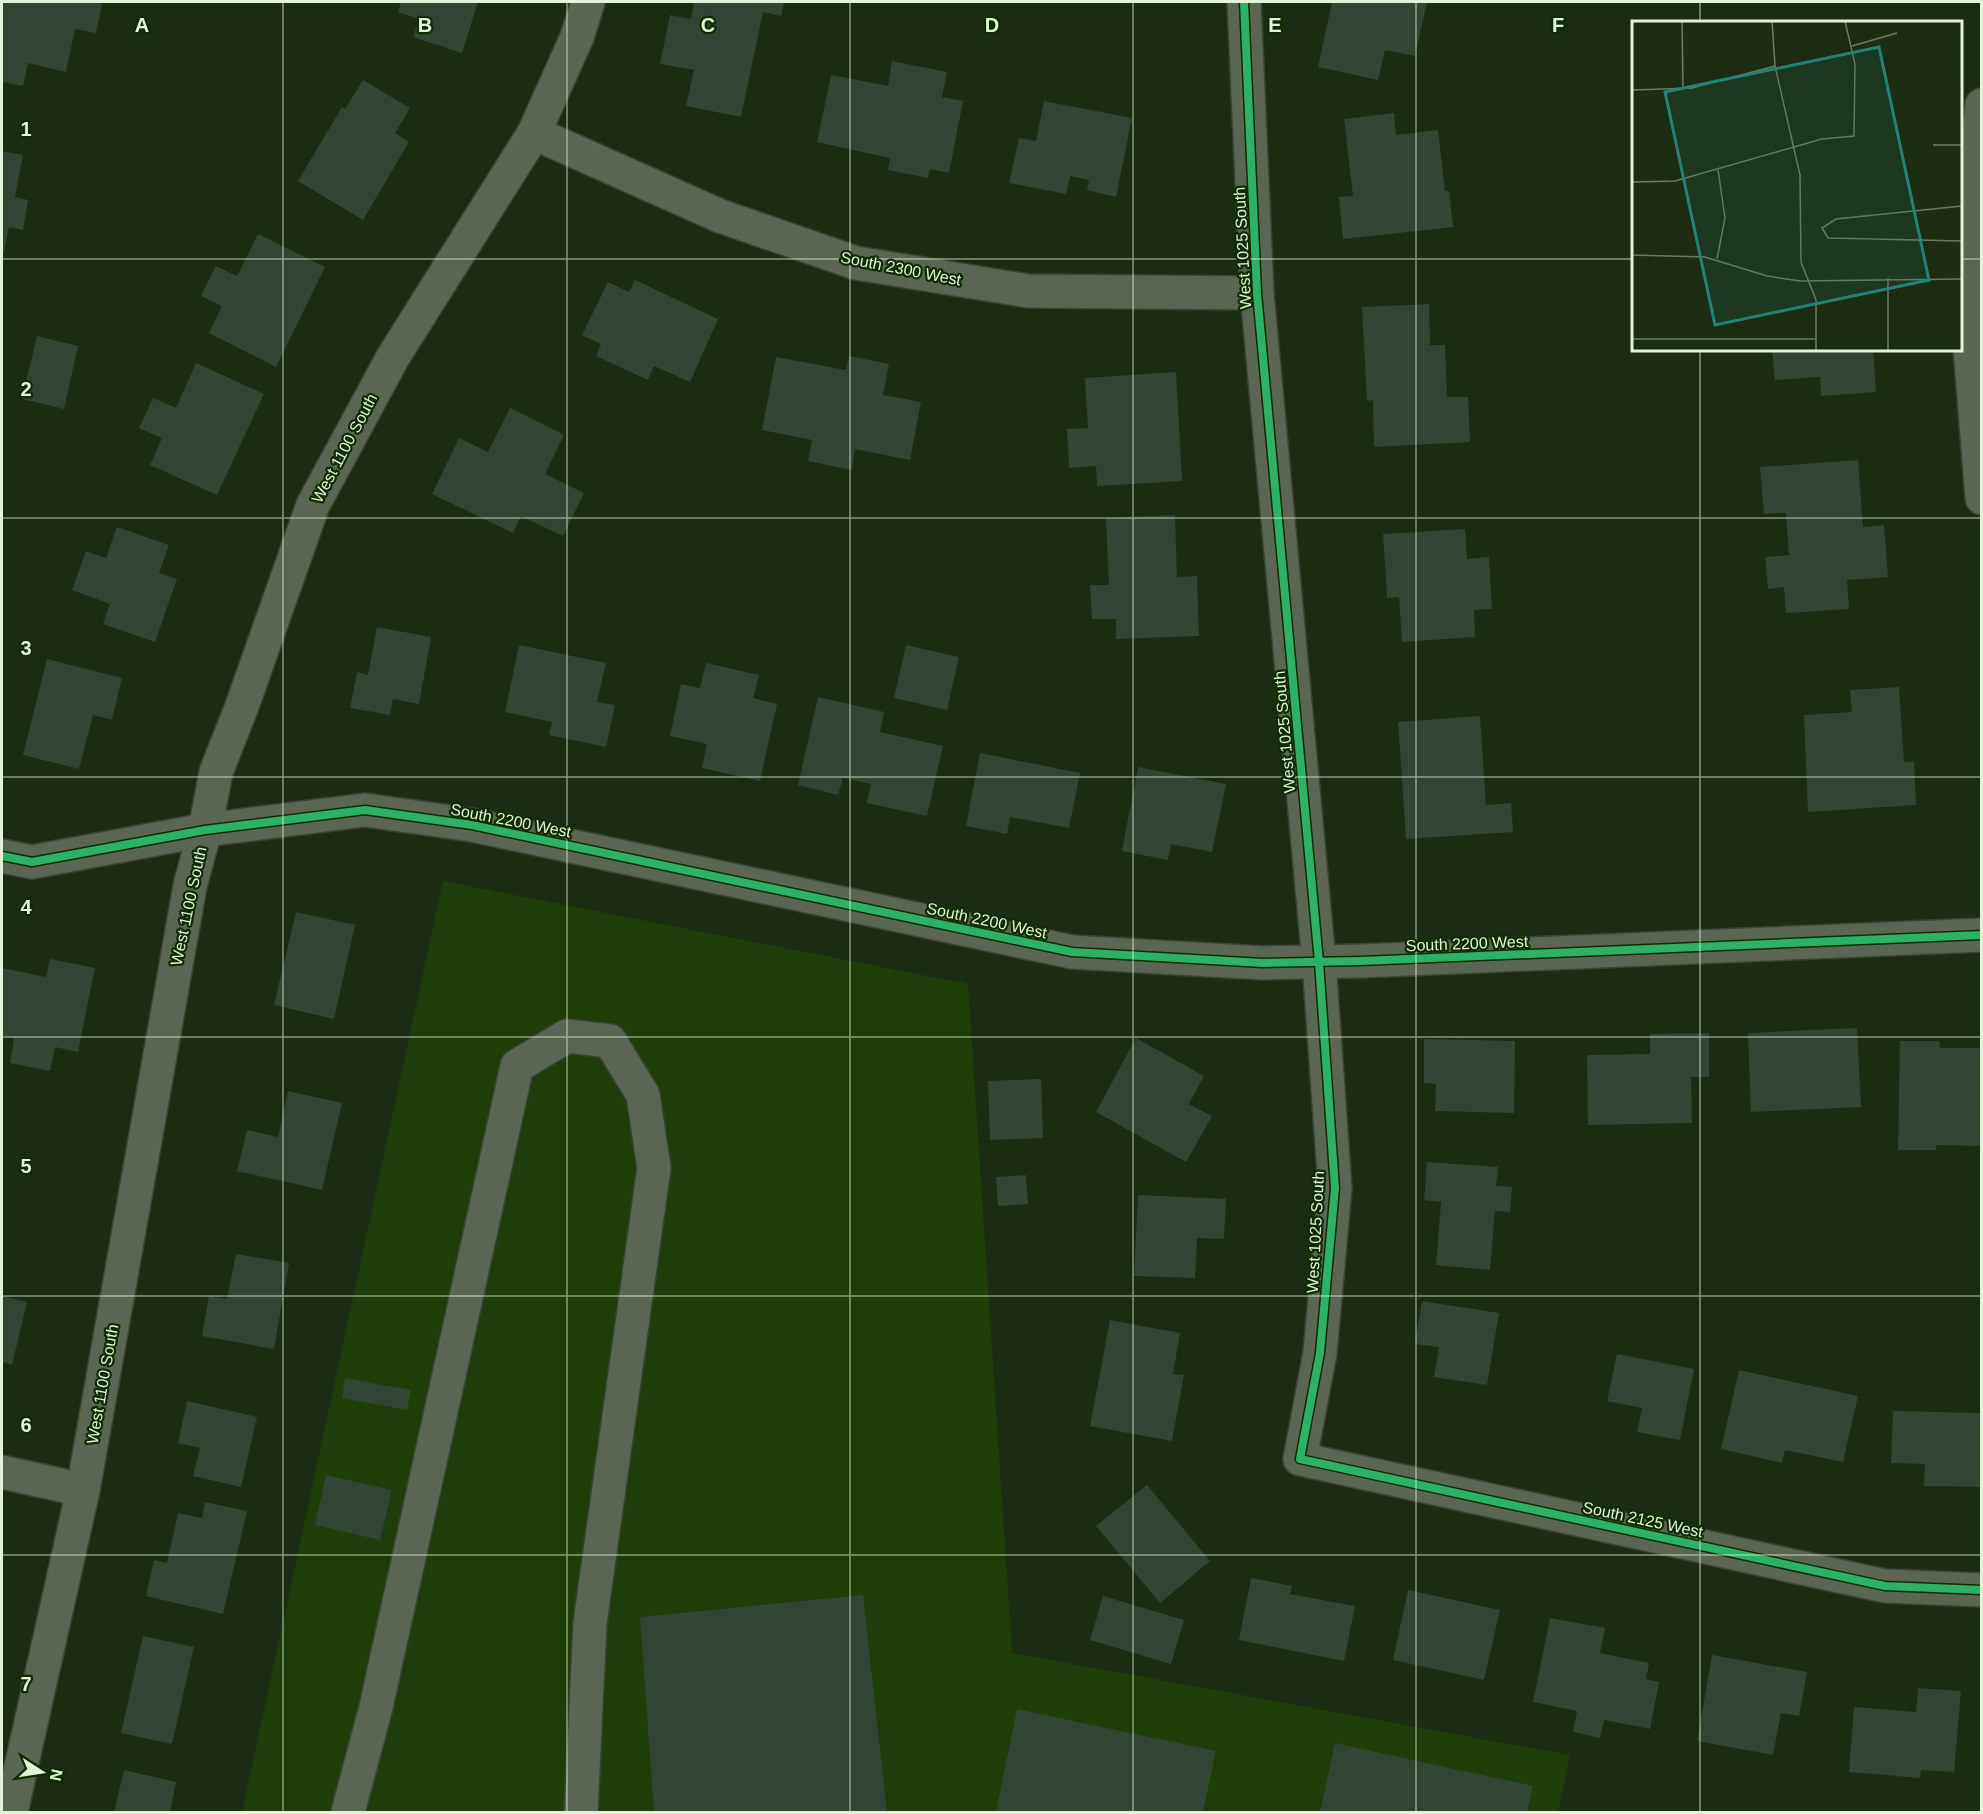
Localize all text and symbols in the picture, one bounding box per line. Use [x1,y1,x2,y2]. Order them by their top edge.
text: A [135,14,149,36]
text: B [418,14,432,36]
text: C [701,14,715,36]
text: D [985,14,999,36]
text: E [1268,14,1282,36]
text: F [1552,14,1564,36]
inset map [1632,21,1962,351]
text: 1 [20,118,32,140]
street label: West 1025 South [1231,186,1254,310]
street label: South 2300 West [839,248,963,289]
text: 2 [20,378,32,400]
street label: West 1100 South [308,391,380,506]
text: 3 [20,637,32,659]
street label: West 1025 South [1271,670,1298,794]
street label: South 2200 West [449,800,573,841]
street label: West 1100 South [168,845,209,967]
text: 4 [20,896,32,918]
street label: South 2200 West [925,899,1049,942]
street label: South 2200 West [1406,933,1529,954]
text: 5 [20,1155,32,1177]
street label: West 1025 South [1304,1170,1327,1294]
street label: West 1100 South [84,1323,121,1445]
text: 6 [20,1414,32,1436]
street label: South 2125 West [1581,1498,1705,1541]
text: 7 [20,1673,32,1695]
north arrow [12,1742,72,1802]
text: N [47,1768,66,1782]

